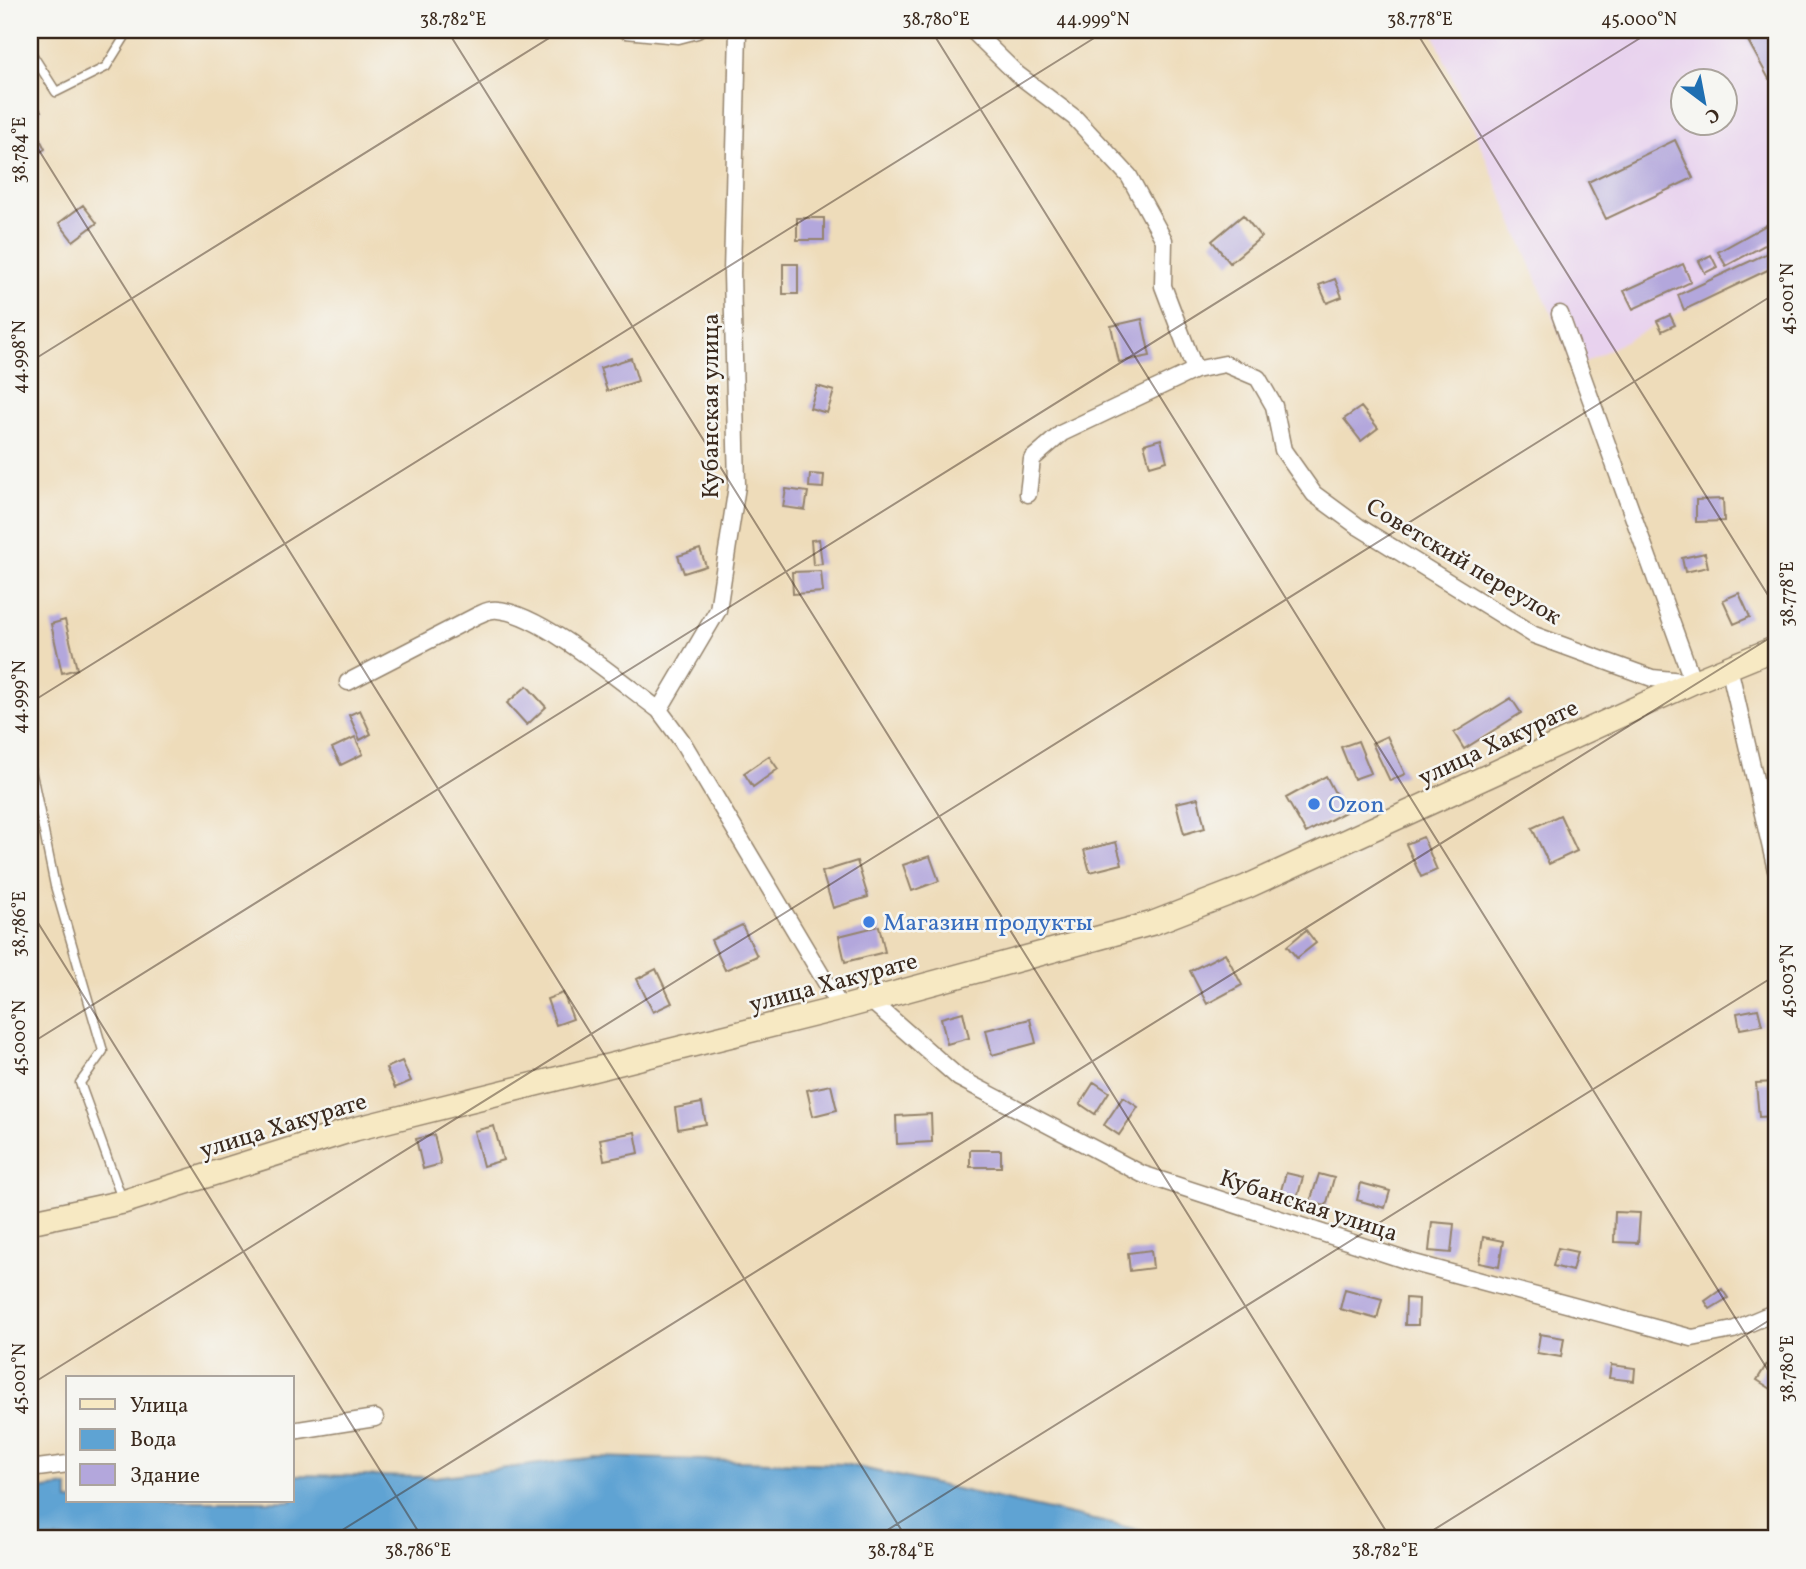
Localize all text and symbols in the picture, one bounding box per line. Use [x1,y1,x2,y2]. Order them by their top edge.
text: 38.782°E [420,8,486,33]
text: 38.780°E [902,8,970,33]
text: 44.999°N [1056,8,1130,33]
text: 38.778°E [1387,8,1453,33]
text: 45.000°N [1601,8,1677,33]
north arrow [1670,66,1740,136]
text: С [1700,100,1724,129]
text: 38.784°E [8,116,33,183]
text: 45.001°N [1776,263,1801,335]
street label: Кубанская улица [695,313,729,499]
text: 44.998°N [8,320,33,394]
street label: Советский переулок [1359,491,1567,635]
text: 38.778°E [1776,561,1801,627]
text: 44.999°N [8,660,33,734]
street label: улица Хакурате [1413,692,1585,796]
place label: Ozon [1328,789,1385,823]
marker: Ozon [1306,796,1322,812]
text: 38.786°E [8,891,33,957]
place label: Магазин продукты [883,907,1093,941]
marker: Магазин продукты [861,914,877,930]
text: 45.003°N [1776,944,1801,1018]
street label: улица Хакурате [745,945,922,1023]
text: 45.000°N [8,1000,33,1076]
street label: улица Хакурате [196,1085,371,1168]
street label: Кубанская улица [1215,1162,1402,1252]
text: 38.780°E [1776,1335,1801,1403]
text: 45.001°N [8,1343,33,1415]
legend [66,1376,294,1502]
text: Улица [130,1392,188,1421]
text: Вода [130,1426,177,1455]
text: Здание [130,1462,200,1491]
text: 38.786°E [385,1539,451,1564]
text: 38.784°E [868,1539,935,1564]
text: 38.782°E [1352,1539,1418,1564]

